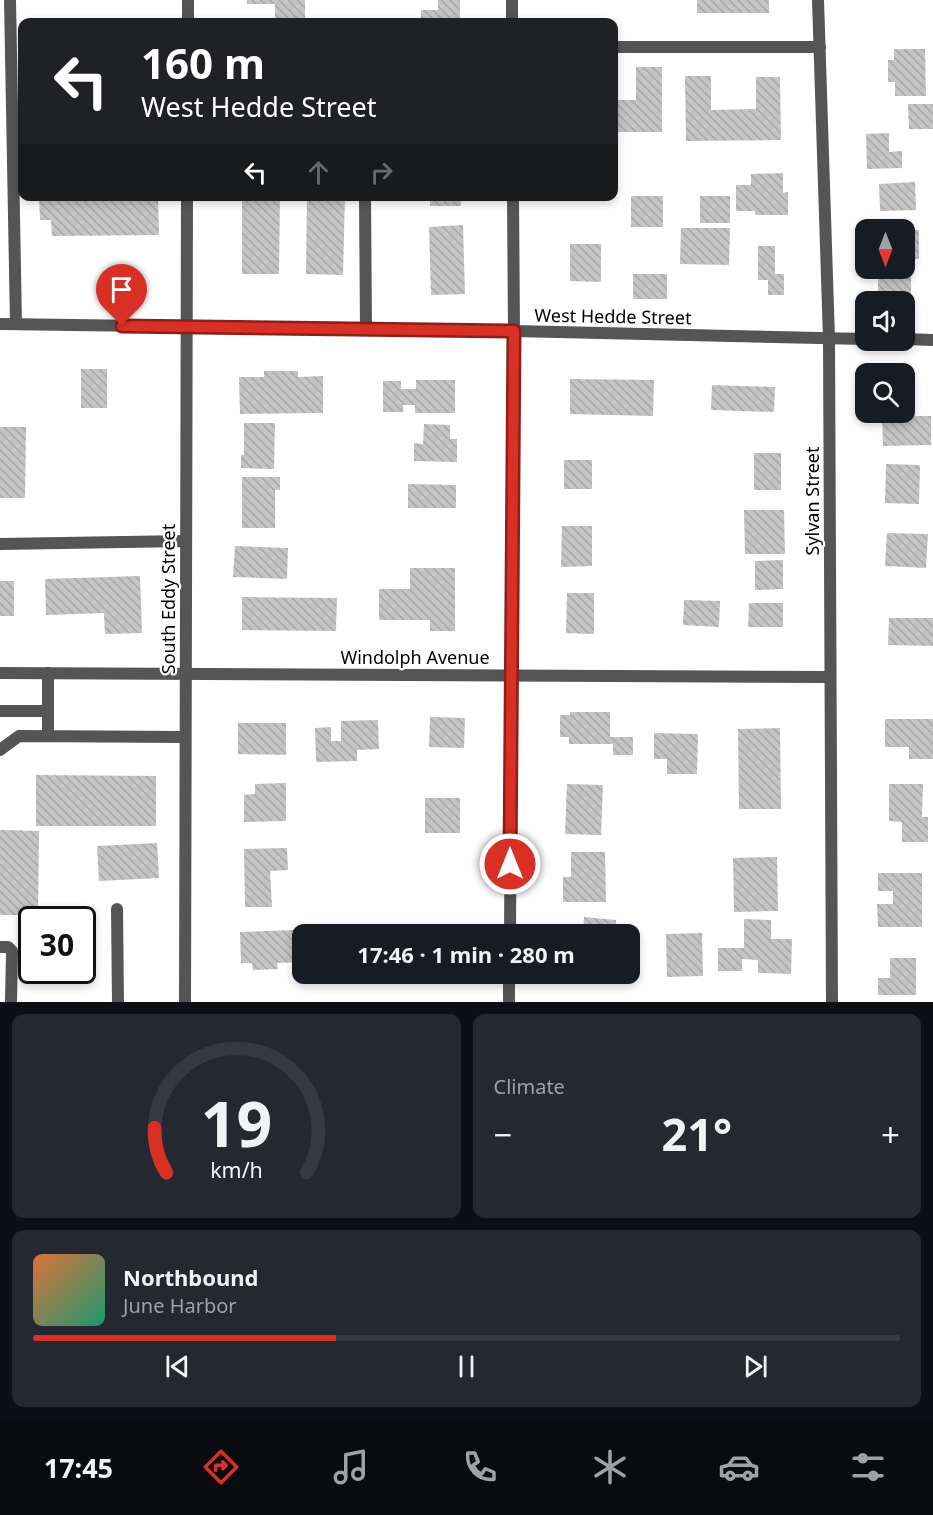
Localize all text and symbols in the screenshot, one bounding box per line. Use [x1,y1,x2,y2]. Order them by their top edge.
text: 160 m [141,34,265,91]
icon: left [42,42,120,120]
text: West Hedde Street [141,88,377,125]
icon: left [239,156,272,189]
icon: ahead [302,156,335,189]
icon: right [365,156,398,189]
north arrow [855,219,915,279]
map controls [855,219,915,423]
pin [96,264,147,326]
icon: arrive [105,273,138,306]
button: sound [855,291,915,351]
street label: West Hedde Street [534,303,692,329]
button: search [855,363,915,423]
street label: Sylvan Street [800,446,824,556]
street label: South Eddy Street [156,523,180,674]
street label: Windolph Avenue [340,645,490,669]
position arrow [478,832,542,896]
speed limit sign: 30 [18,906,96,984]
text: 17:46 · 1 min · 280 m [357,939,575,969]
text: Climate [494,1073,565,1100]
text: 19 [201,1080,272,1165]
text: 21° [661,1103,732,1164]
text: − [494,1112,512,1157]
text: + [881,1112,900,1157]
text: km/h [210,1155,263,1184]
text: Northbound [123,1262,258,1292]
text: June Harbor [123,1292,237,1319]
icon: previous [161,1350,194,1383]
icon: pause [450,1350,483,1383]
icon: next [739,1350,772,1383]
icon: directions [200,1446,242,1488]
icon: music [330,1446,372,1488]
icon: phone [459,1446,501,1488]
icon: climate [589,1446,631,1488]
icon: car [718,1446,760,1488]
icon: filters [847,1446,889,1488]
text: 17:45 [44,1449,113,1486]

